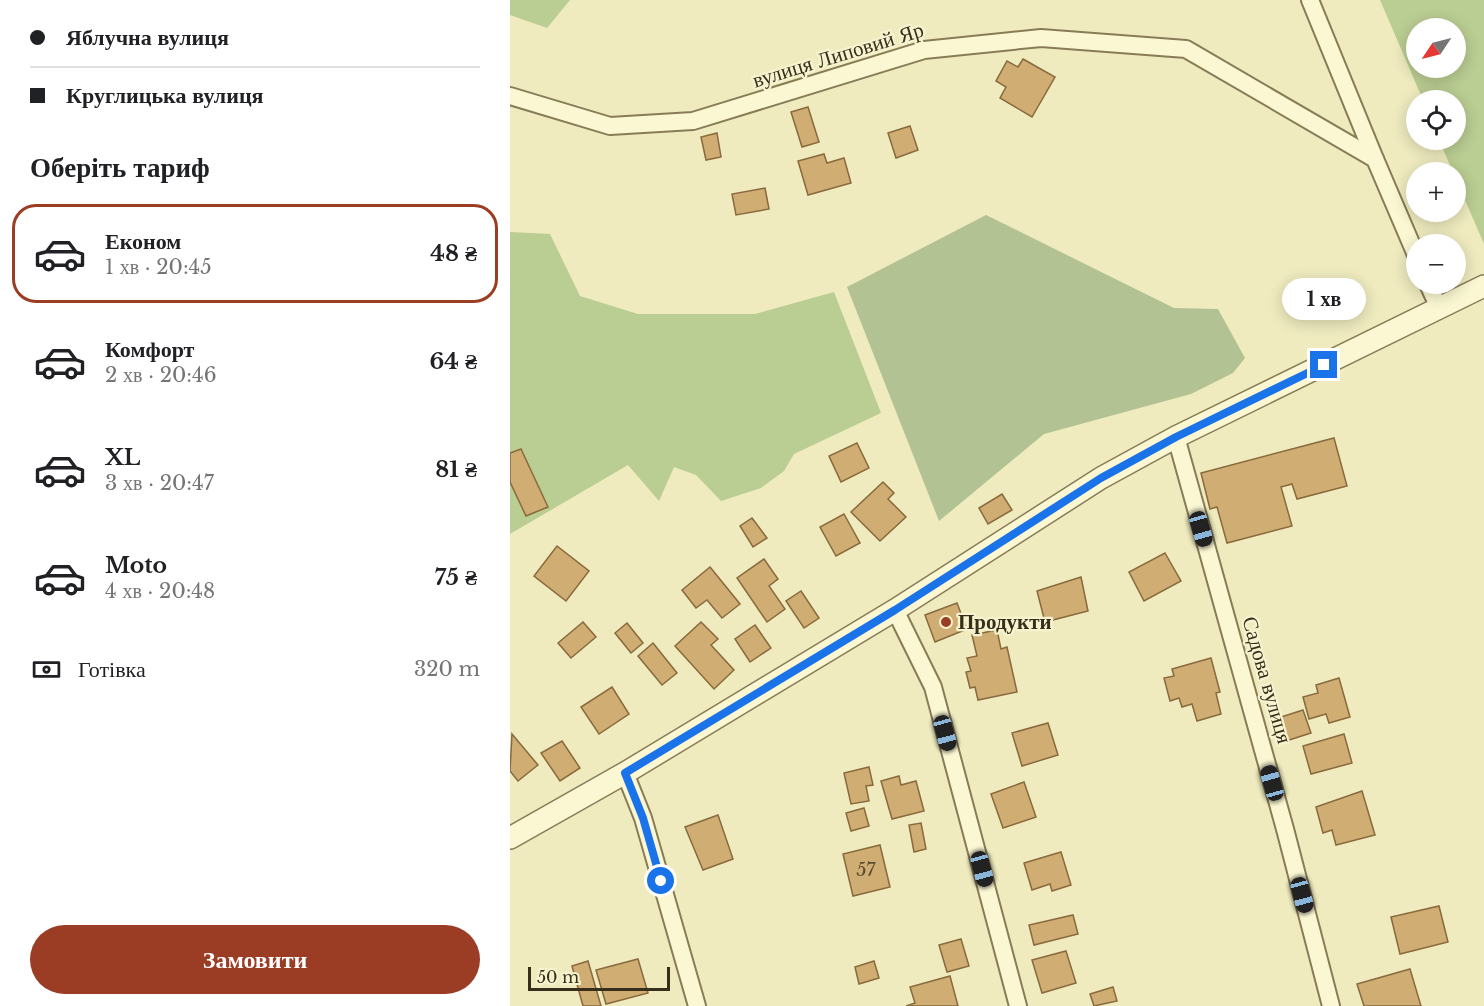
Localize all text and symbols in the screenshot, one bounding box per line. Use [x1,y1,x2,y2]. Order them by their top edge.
street label: вулиця Липовий Яр [749,17,927,93]
north arrow [1406,18,1466,78]
map controls [1406,18,1466,294]
text: Яблучна вулиця [66,24,229,51]
text: Круглицька вулиця [66,82,263,109]
button: locate [1406,90,1466,150]
text: Оберіть тариф [30,151,210,184]
button: + [1406,162,1466,222]
icon: car [33,227,87,281]
text: Економ [105,228,181,255]
button: − [1406,234,1466,294]
text: 48 ₴ [430,240,477,267]
text: 1 хв · 20:45 [105,255,212,279]
callout: 1 хв [1282,278,1366,320]
text: 1 хв [1307,287,1341,311]
icon: car [33,335,87,389]
text: Комфорт [105,336,194,363]
text: 64 ₴ [429,348,477,375]
route end [1310,351,1337,378]
text: 2 хв · 20:46 [105,363,217,387]
icon: car [33,443,87,497]
text: XL [105,444,140,471]
text: 81 ₴ [435,456,477,483]
text: 3 хв · 20:47 [105,471,214,495]
car [1187,509,1215,549]
icon: car [33,551,87,605]
text: Moto [105,552,167,579]
text: 75 ₴ [435,564,477,591]
text: 4 хв · 20:48 [105,579,215,603]
place label: Продукти [958,609,1052,635]
street label: Садова вулиця [1236,614,1298,747]
marker: Продукти [939,615,953,629]
icon: cash [30,653,63,686]
text: Готівка [78,656,146,683]
text: 320 m [414,657,480,681]
car [932,713,958,753]
car [1258,763,1286,803]
car [969,849,995,889]
house number: 57 [856,859,877,881]
route start [647,867,674,894]
car [1289,875,1315,915]
button: Замовити [30,925,480,994]
scale bar [528,964,670,992]
text: 50 m [537,967,579,987]

